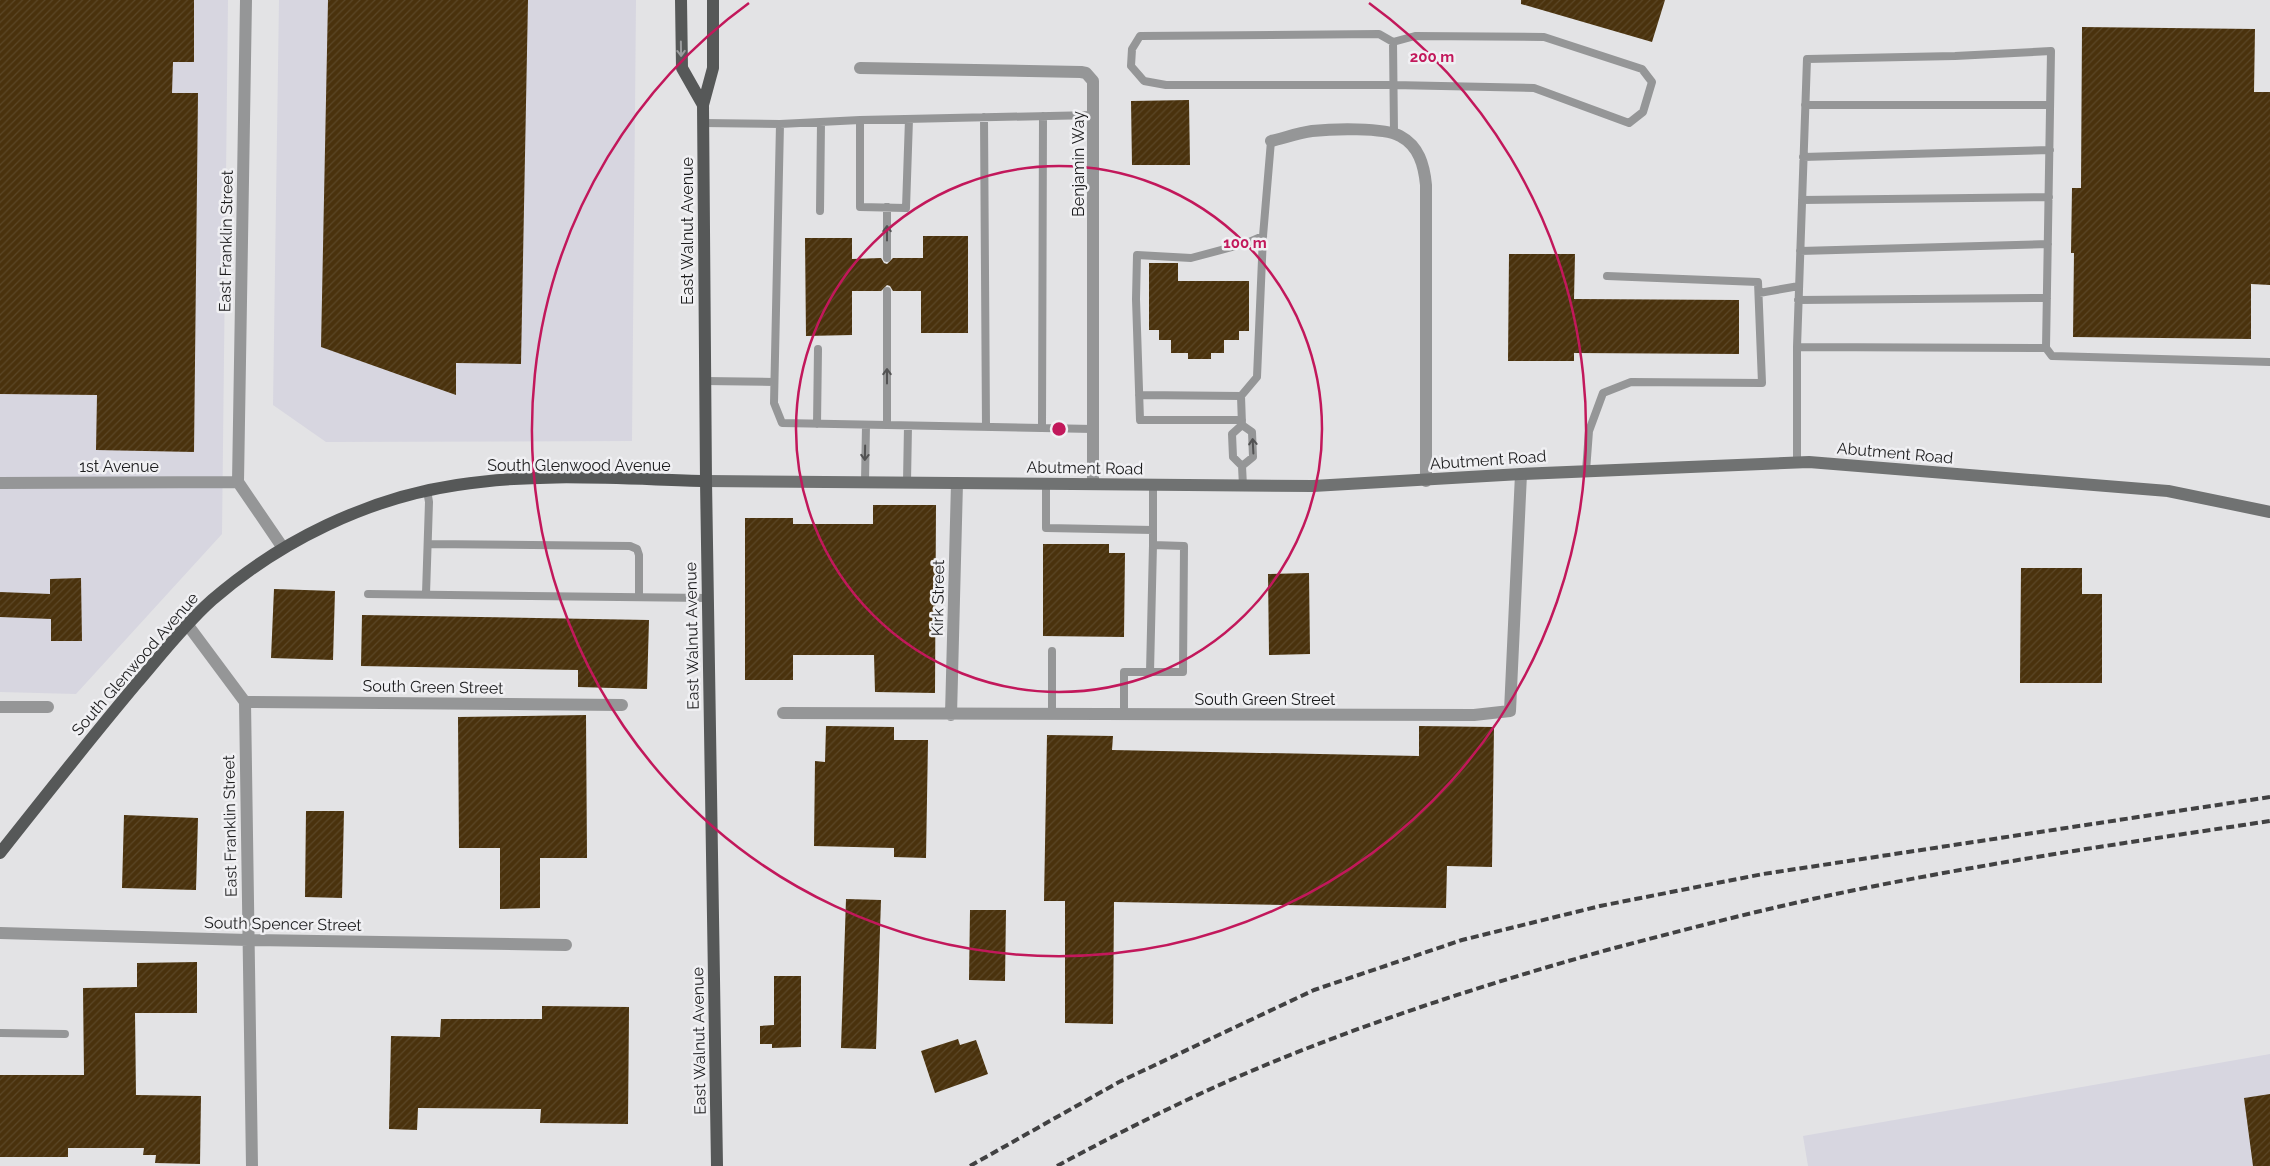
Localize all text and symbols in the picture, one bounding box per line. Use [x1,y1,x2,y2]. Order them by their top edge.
one-way arrow [676,40,686,56]
text: 200 m [1410,48,1454,66]
street label: Benjamin Way [1069,111,1088,217]
street label: East Walnut Avenue [678,157,697,305]
street label: East Franklin Street [215,169,237,312]
one-way arrow [882,225,892,241]
text: 100 m [1223,234,1267,252]
one-way arrow [882,369,892,385]
centre of rings [1050,420,1068,438]
one-way arrow [1248,438,1257,454]
street label: Abutment Road [1836,438,1954,468]
one-way arrow [860,445,870,461]
street label: Abutment Road [1429,446,1547,474]
street label: South Glenwood Avenue [487,456,671,475]
street label: 1st Avenue [79,457,159,476]
street label: Abutment Road [1026,457,1144,479]
street label: Kirk Street [928,559,948,636]
street label: East Walnut Avenue [681,562,703,710]
street label: South Glenwood Avenue [68,589,202,739]
street label: South Green Street [362,676,504,698]
street label: South Green Street [1195,690,1336,709]
street label: East Franklin Street [219,754,241,897]
street label: South Spencer Street [204,913,363,935]
street label: East Walnut Avenue [688,967,710,1115]

